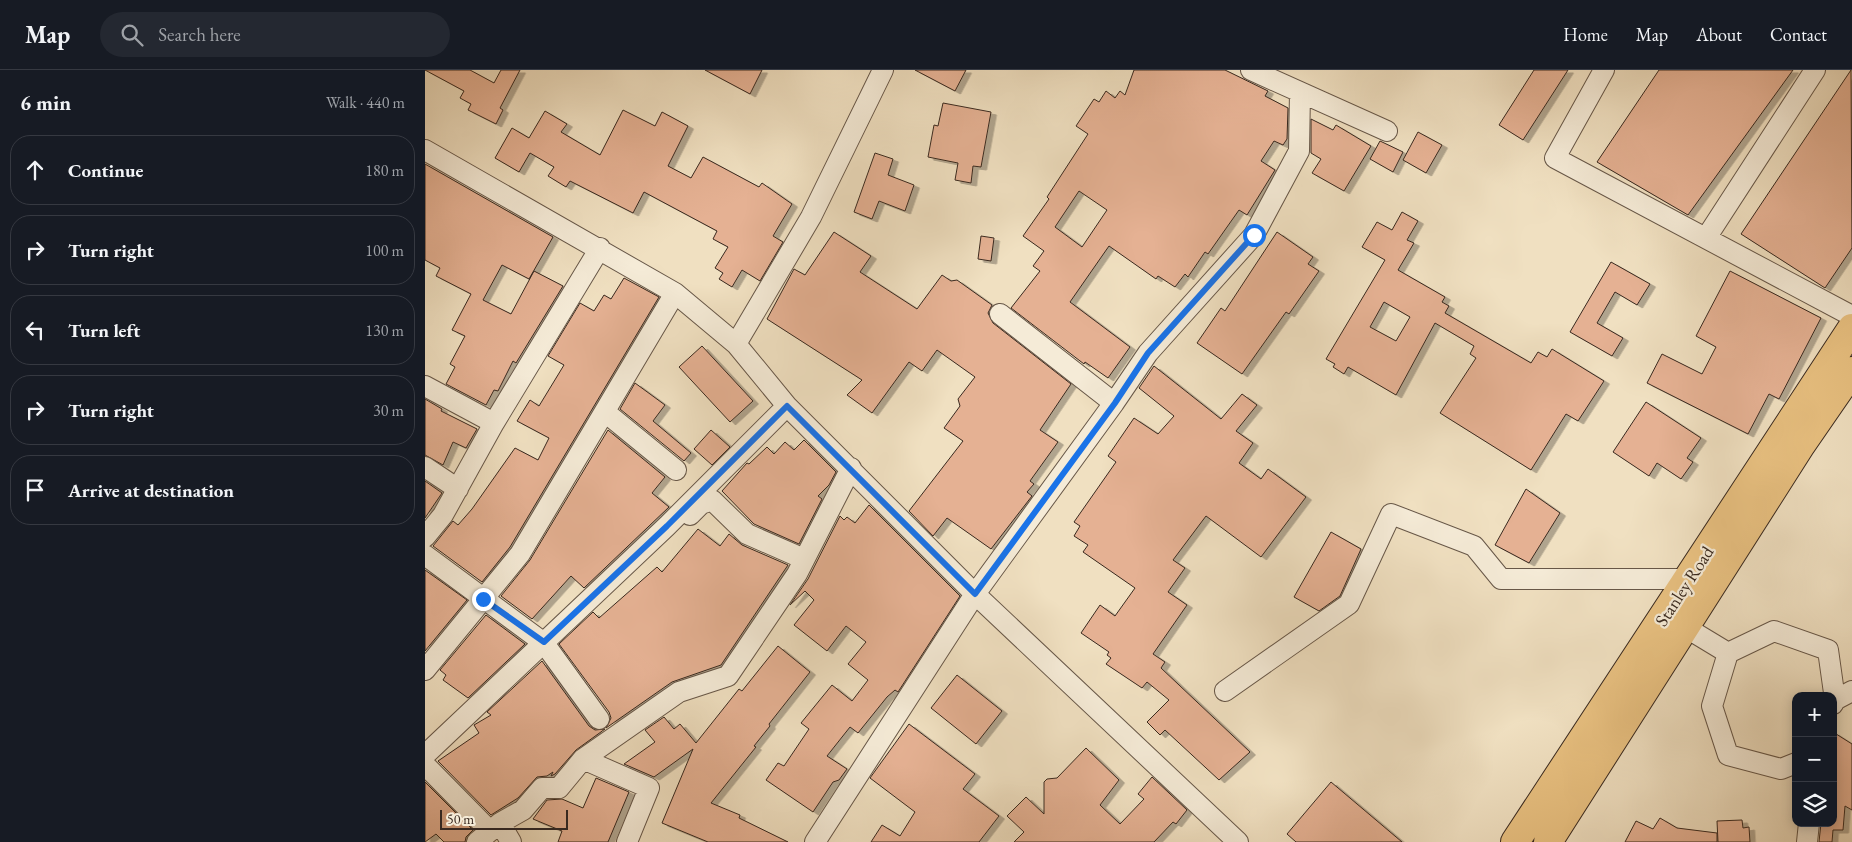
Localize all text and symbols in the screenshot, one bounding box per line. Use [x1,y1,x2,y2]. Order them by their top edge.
search box [100,12,450,57]
text: Map [25,19,70,50]
icon: search [118,21,146,49]
text: Search here [158,22,241,47]
text: Home [1563,23,1608,46]
text: Map [1636,23,1668,46]
text: About [1696,23,1742,46]
text: Contact [1770,23,1827,46]
text: 6 min [20,89,71,116]
text: Walk · 440 m [326,92,405,113]
icon: ahead [21,156,49,184]
text: Continue [68,158,143,183]
text: 180 m [365,160,404,181]
route start [1243,224,1266,247]
icon: right [21,236,49,264]
text: Turn right [68,238,154,263]
text: 100 m [365,240,404,261]
icon: left [21,316,49,344]
text: Turn left [68,318,140,343]
text: 130 m [365,320,404,341]
icon: right [21,396,49,424]
text: Turn right [68,398,154,423]
text: 30 m [373,400,404,421]
icon: arrive [21,476,49,504]
text: Arrive at destination [68,478,234,503]
street label: Stanley Road [1650,541,1719,631]
route end [472,588,495,611]
map controls [1792,692,1837,827]
button: + [1792,692,1837,737]
button: − [1792,737,1837,782]
button: layers [1792,782,1837,827]
scale bar [440,807,567,830]
text: 50 m [447,810,474,828]

